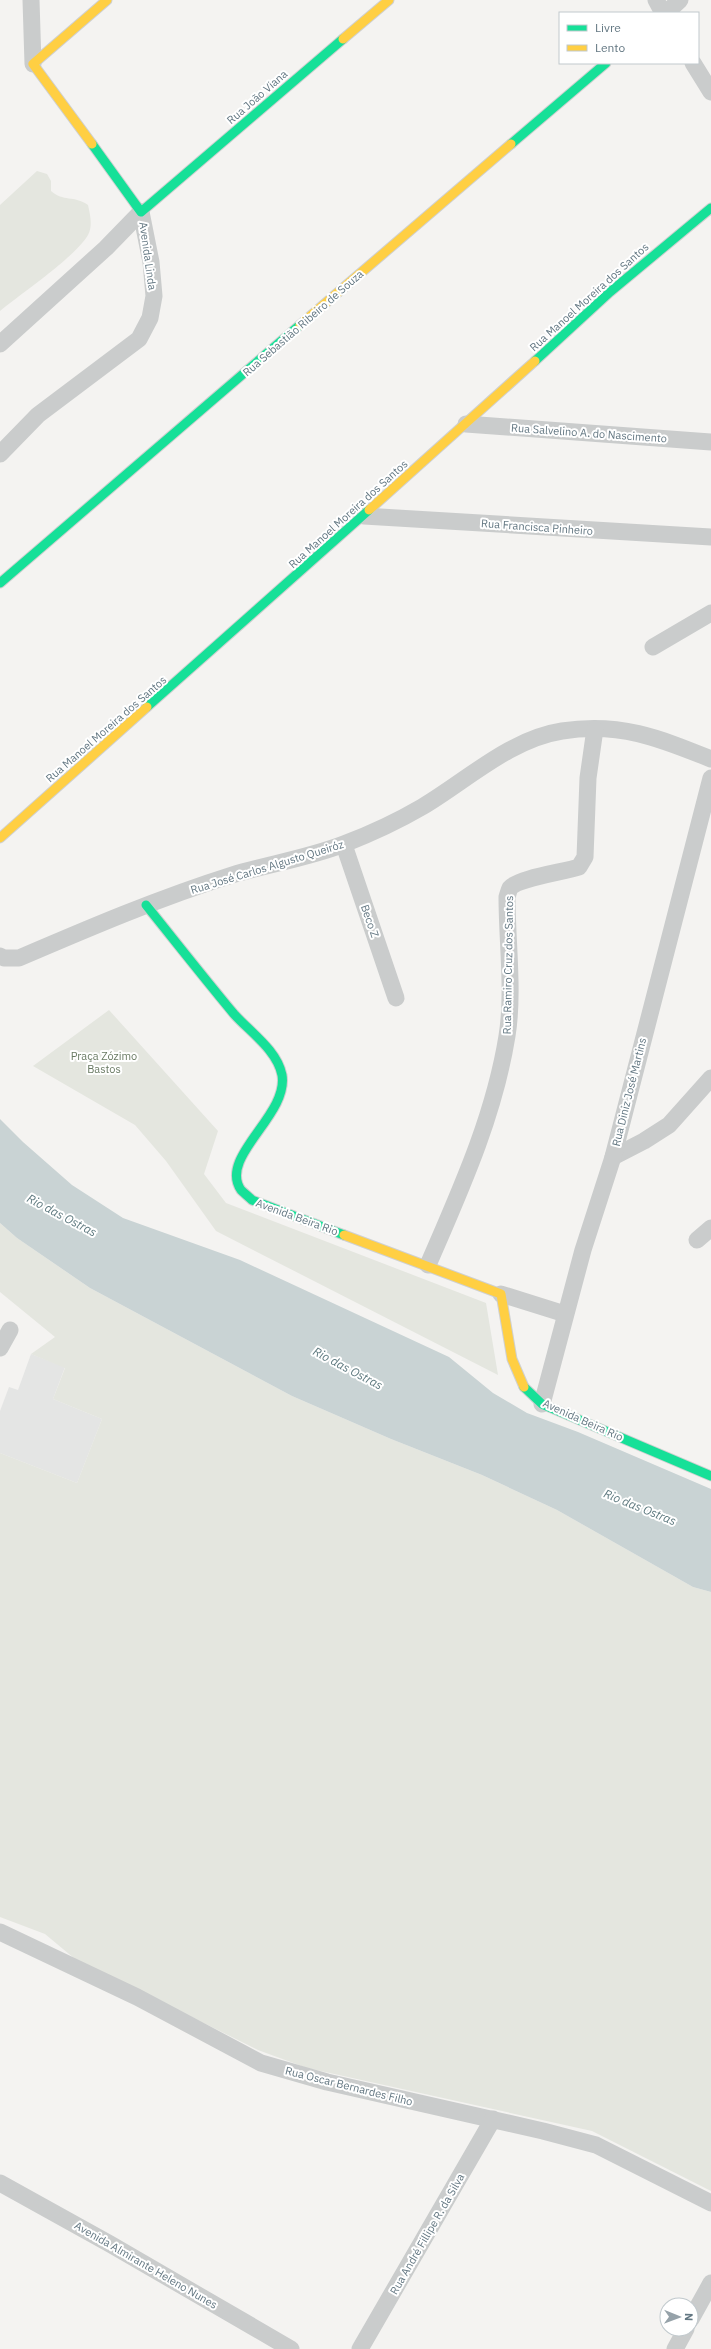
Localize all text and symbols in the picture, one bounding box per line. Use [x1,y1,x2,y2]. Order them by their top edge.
legend [559,12,699,64]
text: Livre [595,20,621,35]
text: Lento [595,40,625,55]
street label: Rua João Viana [224,67,290,127]
street label: Avenida Linda [136,221,160,291]
street label: Rua Manoel Moreira dos Santos [527,240,651,354]
street label: Rua Sebastião Ribeiro de Souza [240,267,366,379]
street label: Rua Salvelino A. do Nascimento [511,421,667,445]
street label: Rua Manoel Moreira dos Santos [286,457,410,571]
street label: Rua Francisca Pinheiro [481,516,593,538]
street label: Rua Manoel Moreira dos Santos [43,673,169,785]
street label: Rua José Carlos Algusto Queiróz [189,837,345,897]
street label: Rua Ramiro Cruz dos Santos [500,895,516,1035]
street label: Beco Z [358,903,382,939]
street label: Rua Diniz José Martins [609,1036,649,1148]
park label: Praça Zózimo Bastos [71,1049,137,1076]
water label: Rio das Ostras [25,1190,100,1240]
street label: Avenida Beira Rio [254,1196,340,1238]
water label: Rio das Ostras [311,1343,386,1393]
street label: Avenida Beira Rio [541,1396,625,1444]
water label: Rio das Ostras [602,1486,679,1528]
street label: Rua Oscar Bernardes Filho [284,2063,414,2109]
street label: Rua André Fillipe R. da Silva [387,2171,467,2297]
street label: Avenida Almirante Heleno Nunes [72,2218,220,2312]
north arrow [659,2297,699,2337]
text: N [682,2313,696,2321]

